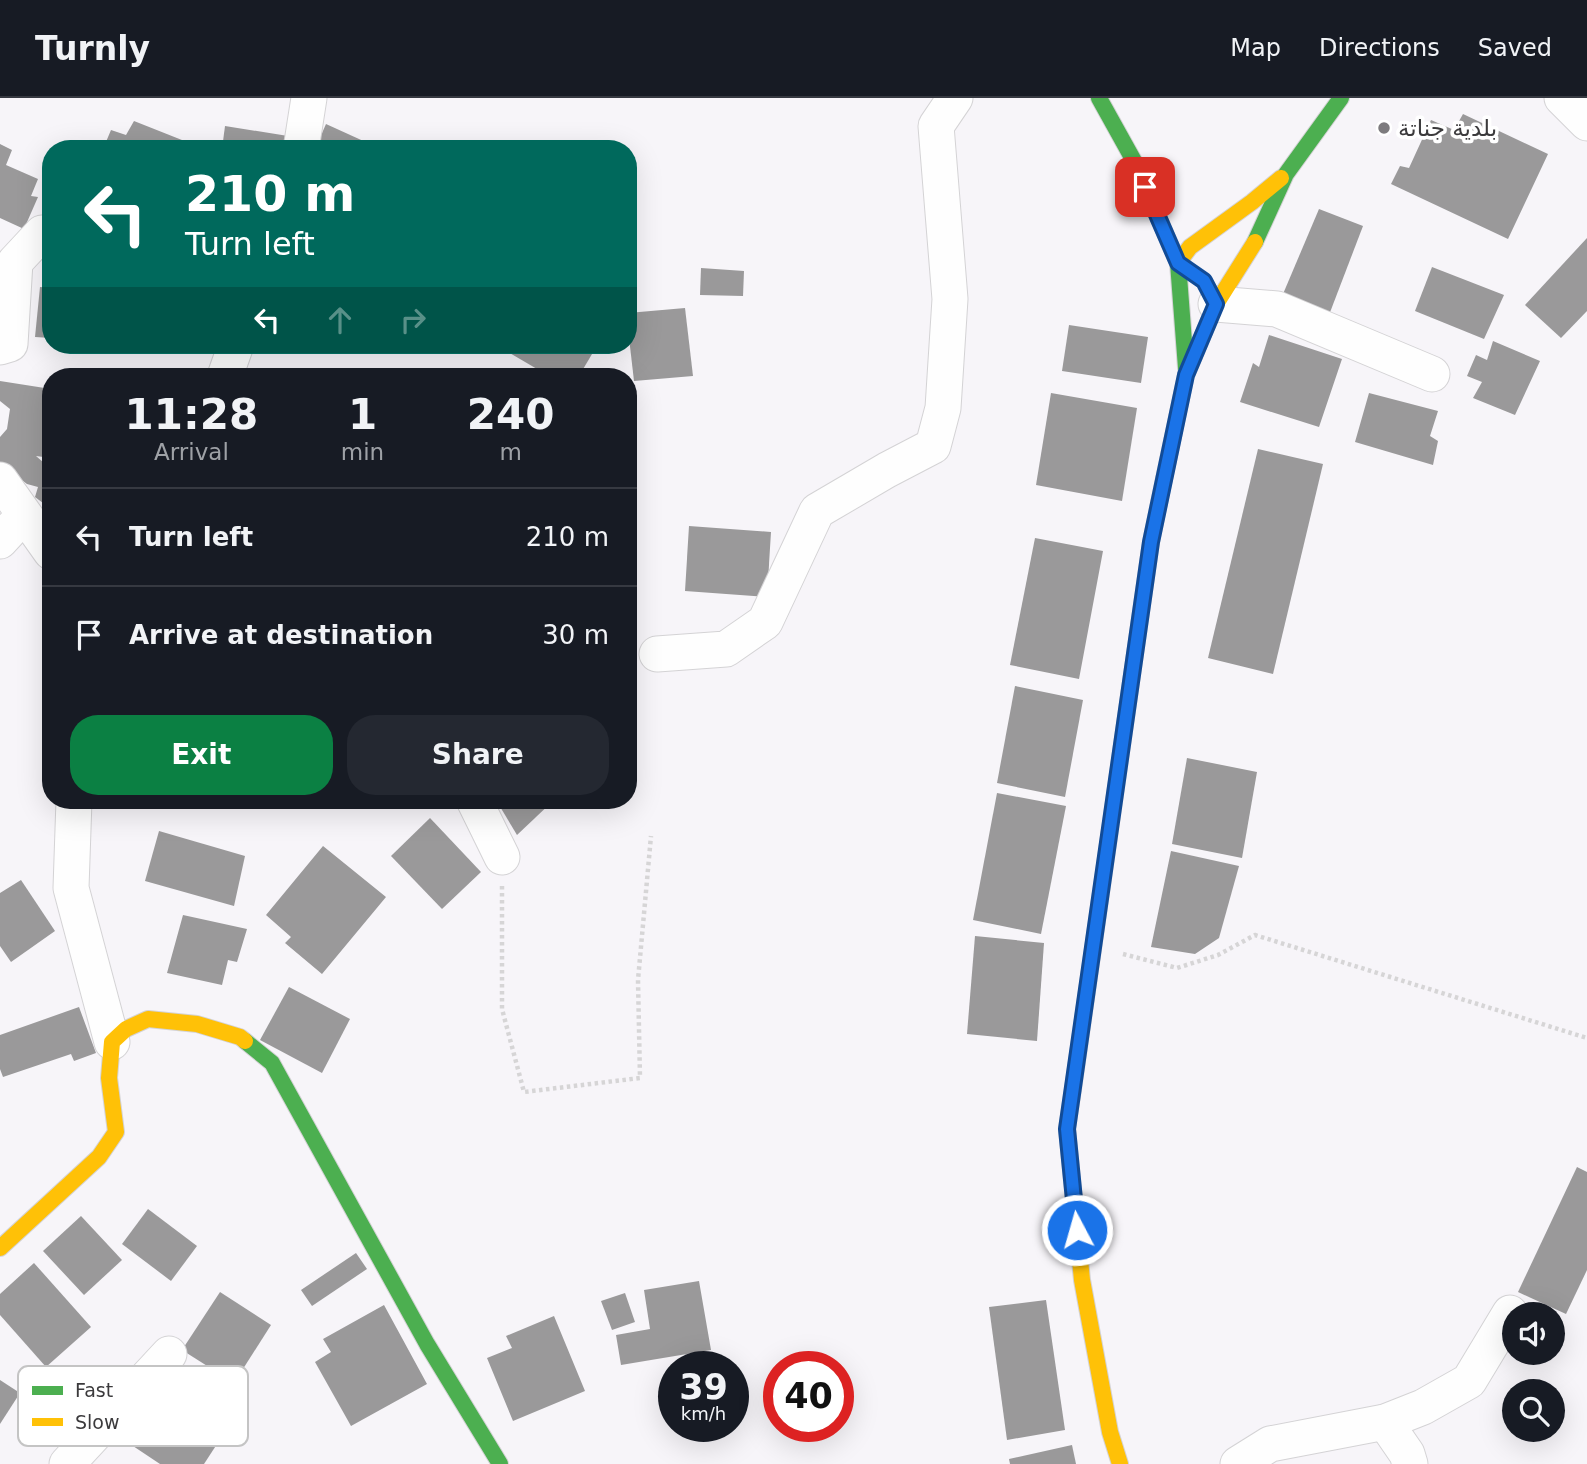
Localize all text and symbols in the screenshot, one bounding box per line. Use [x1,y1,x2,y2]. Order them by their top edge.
text: Turnly [35,29,150,68]
text: Map [1230,34,1281,62]
text: Directions [1319,34,1440,62]
text: Saved [1478,34,1552,62]
place label: بلدية جناتة [1398,115,1497,141]
marker: بلدية جناتة [1376,120,1392,136]
pin [1115,157,1175,217]
text: 210 m [185,166,355,223]
icon: left [70,168,161,259]
icon: arrive [1126,168,1164,206]
text: Turn left [185,225,315,263]
icon: left [248,301,286,339]
icon: ahead [321,301,359,339]
icon: right [394,301,432,339]
text: 11:28 [125,390,258,439]
text: 1 [348,390,377,439]
text: 240 [467,390,554,439]
text: Arrival [154,439,229,465]
text: min [341,439,384,465]
text: m [499,439,522,465]
icon: left [70,518,108,556]
text: Turn left [129,522,253,552]
text: 210 m [526,522,609,552]
icon: arrive [70,616,108,654]
text: Arrive at destination [129,620,433,650]
text: 30 m [542,620,609,650]
button: Exit [70,715,333,795]
button: Share [347,715,609,795]
position arrow [1040,1193,1114,1267]
map controls [1502,1302,1565,1442]
button: sound [1502,1302,1565,1365]
speed limit sign: 40 [763,1351,854,1442]
legend [18,1366,248,1446]
text: 39 [679,1367,728,1407]
text: Fast [75,1379,113,1401]
button: search [1502,1379,1565,1442]
text: km/h [681,1403,726,1424]
text: Slow [75,1411,120,1433]

